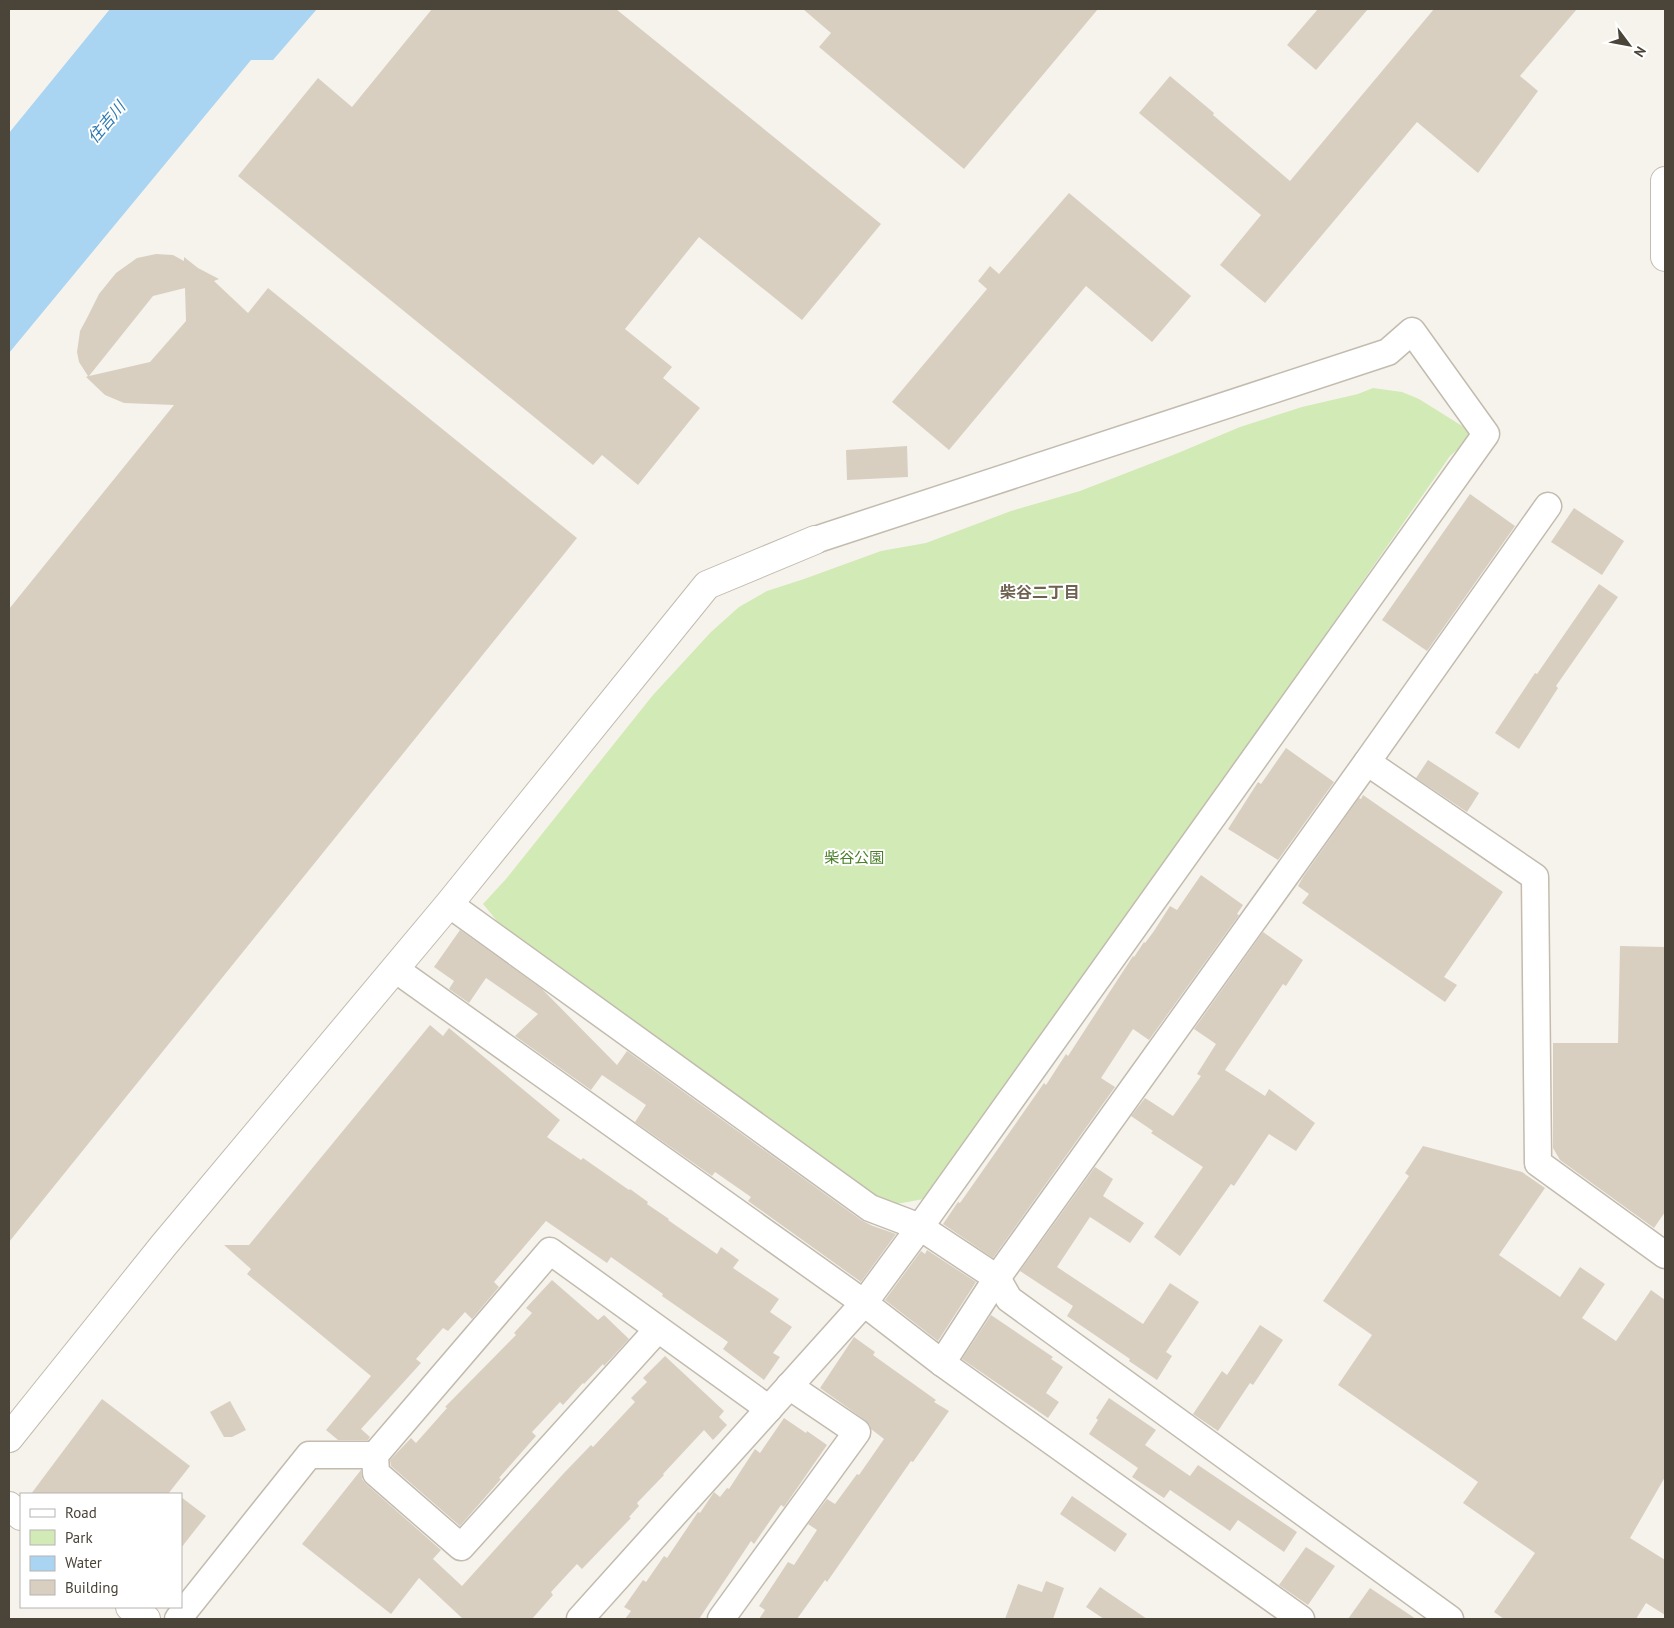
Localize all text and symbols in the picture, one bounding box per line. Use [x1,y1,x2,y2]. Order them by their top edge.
north arrow [1604,20,1654,70]
text: N [1630,43,1650,61]
water label: 住吉川 [83,96,130,147]
district label: 柴谷二丁目 [1000,582,1080,602]
park label: 柴谷公園 [824,848,884,867]
legend [20,1493,182,1608]
text: Road [65,1503,97,1522]
text: Park [65,1528,93,1547]
text: Water [65,1553,102,1572]
text: Building [65,1578,119,1597]

